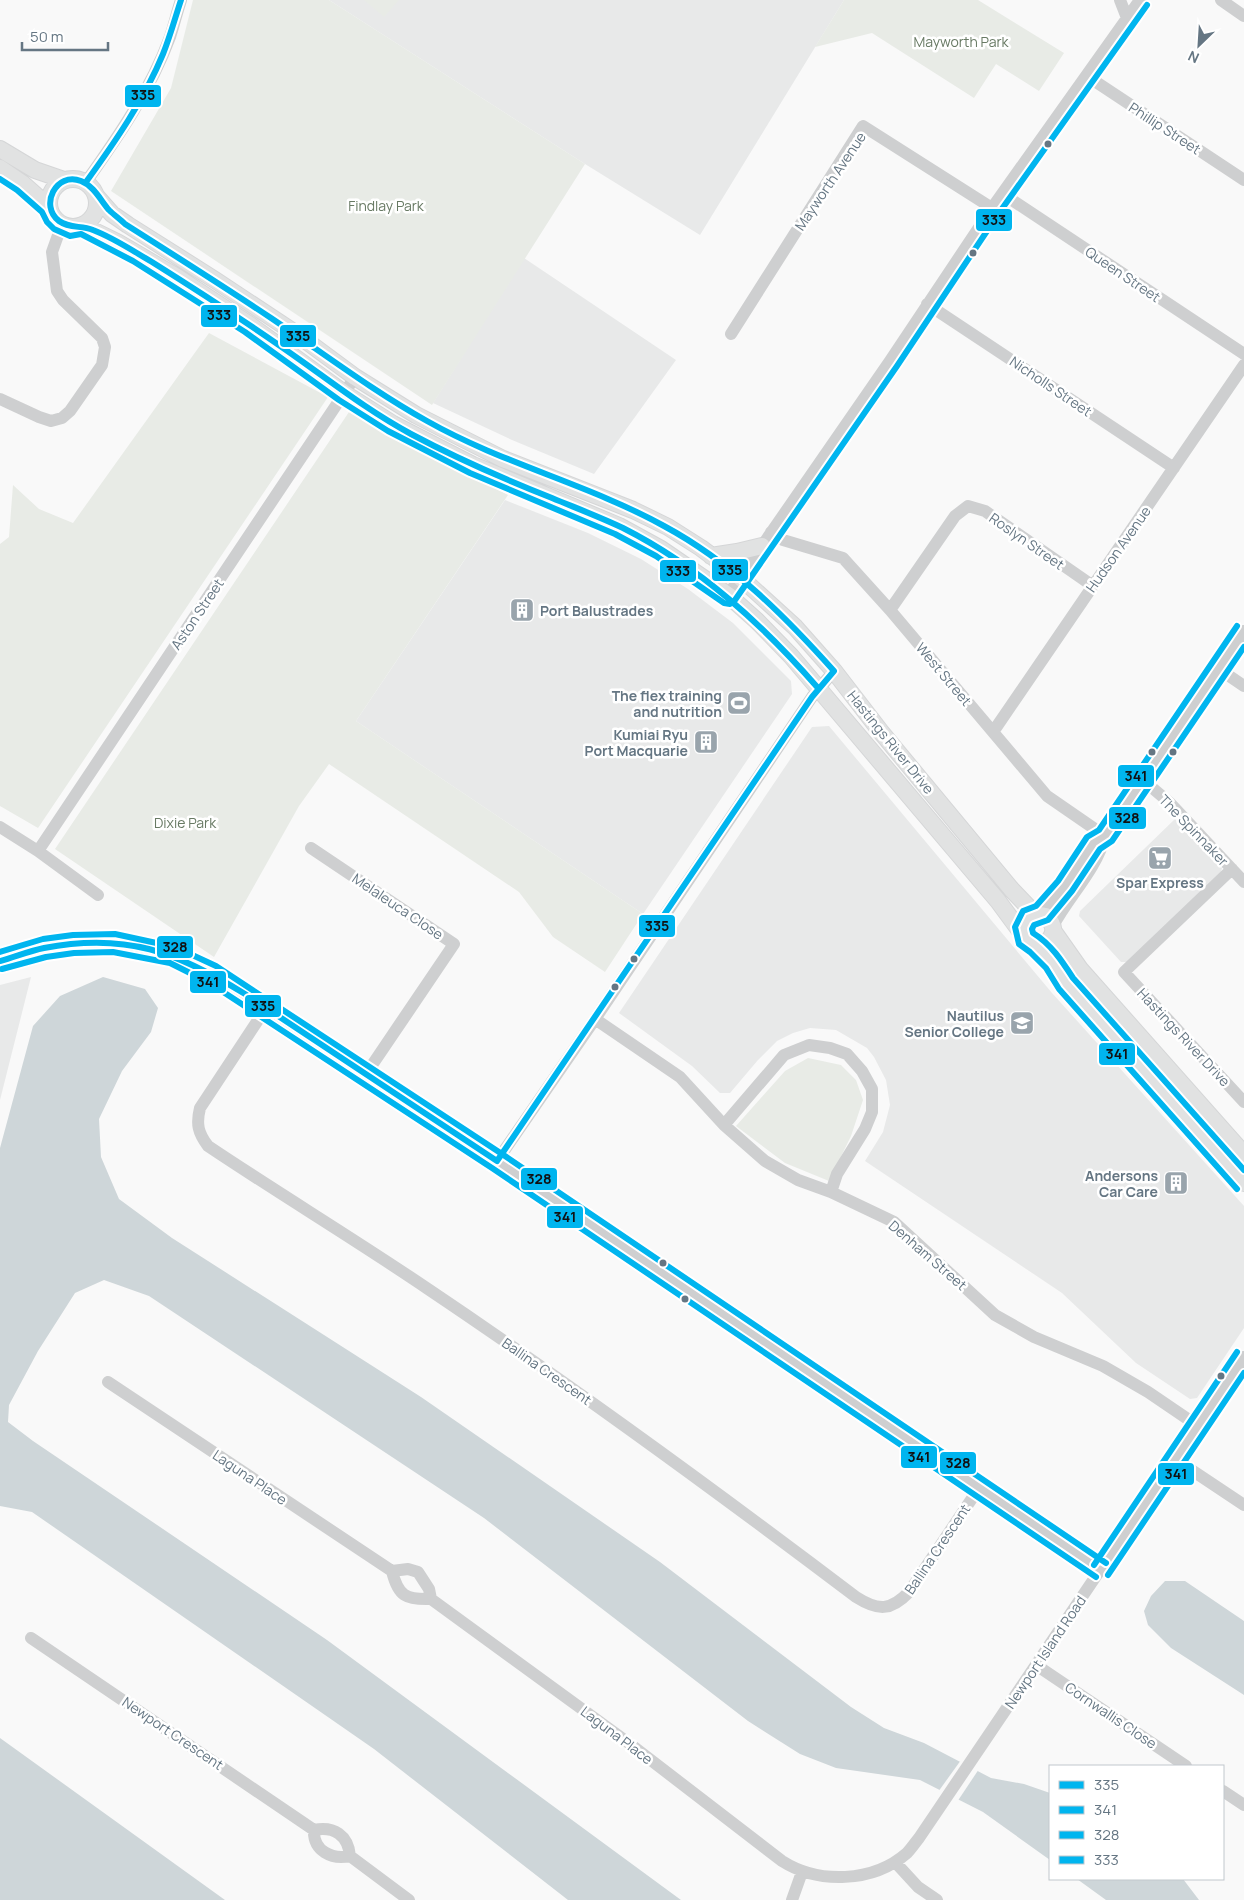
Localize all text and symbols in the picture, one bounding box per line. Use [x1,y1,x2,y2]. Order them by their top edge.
scale bar [22,20,109,52]
north arrow [1174,20,1224,70]
text: 50 m [30,26,64,47]
park label: Mayworth Park [914,32,1010,51]
text: N [1185,46,1202,68]
line badge: 335 [124,84,162,108]
text: 335 [131,85,155,104]
street label: Phillip Street [1125,98,1205,159]
street label: Mayworth Avenue [790,128,870,234]
unlabelled marker [1043,139,1053,149]
park label: Findlay Park [348,196,425,215]
line badge: 333 [975,208,1013,232]
text: 333 [982,210,1006,229]
street label: Queen Street [1082,242,1165,306]
unlabelled marker [968,248,978,258]
line badge: 333 [200,304,238,328]
text: 333 [207,305,231,324]
line badge: 335 [279,324,317,348]
text: 335 [286,326,310,345]
street label: Nicholls Street [1006,352,1096,421]
street label: Hudson Avenue [1081,502,1155,596]
street label: Roslyn Street [986,508,1069,574]
line badge: 335 [711,558,749,582]
line badge: 333 [659,559,697,583]
text: 335 [718,560,742,579]
text: 333 [666,561,690,580]
street label: Aston Street [166,574,228,653]
building icon: Port Balustrades [509,597,535,623]
place label: Port Balustrades [540,601,654,620]
street label: West Street [912,638,976,710]
place label: The flex training and nutrition [612,686,722,721]
street label: Hastings River Drive [843,686,939,798]
sports icon: The flex training and nutrition [726,690,752,716]
place label: Kumiai Ryu Port Macquarie [585,725,688,760]
building icon: Kumiai Ryu Port Macquarie [693,729,719,755]
unlabelled marker [1147,747,1157,757]
unlabelled marker [1168,747,1178,757]
line badge: 341 [1117,764,1155,788]
text: 341 [1125,766,1147,785]
street label: The Spinnaker [1155,790,1233,870]
line badge: 328 [1108,806,1147,830]
text: 328 [1114,808,1140,827]
park label: Dixie Park [154,813,217,832]
supermarket icon: Spar Express [1147,845,1173,871]
street label: Melaleuca Close [349,868,447,944]
place label: Spar Express [1116,873,1204,892]
line badge: 335 [638,914,676,938]
text: 335 [645,916,669,935]
line badge: 328 [156,935,194,959]
text: 328 [162,937,188,956]
unlabelled marker [629,954,639,964]
line badge: 341 [189,970,227,994]
text: 341 [197,972,219,991]
unlabelled marker [610,982,620,992]
street label: Hastings River Drive [1133,984,1235,1090]
line badge: 335 [244,994,282,1018]
text: 335 [251,996,275,1015]
place label: Nautilus Senior College [905,1006,1004,1041]
school or university icon: Nautilus Senior College [1009,1010,1035,1036]
line badge: 341 [1098,1042,1136,1066]
text: 341 [1106,1044,1128,1063]
place label: Andersons Car Care [1085,1166,1158,1201]
line badge: 328 [520,1167,558,1191]
text: 328 [526,1169,552,1188]
building icon: Andersons Car Care [1163,1170,1189,1196]
line badge: 341 [546,1205,584,1229]
text: 341 [554,1207,576,1226]
street label: Denham Street [885,1216,971,1294]
unlabelled marker [658,1258,668,1268]
unlabelled marker [680,1294,690,1304]
street label: Ballina Crescent [499,1333,596,1409]
unlabelled marker [1216,1371,1226,1381]
street label: Laguna Place [209,1445,291,1509]
line badge: 341 [900,1445,938,1469]
text: 341 [908,1447,930,1466]
line badge: 328 [939,1451,977,1475]
text: 328 [945,1453,971,1472]
line badge: 341 [1157,1462,1195,1486]
text: 341 [1165,1464,1187,1483]
street label: Ballina Crescent [900,1500,974,1598]
street label: Newport Island Road [1000,1592,1090,1712]
street label: Cornwallis Close [1061,1677,1161,1753]
street label: Newport Crescent [119,1692,228,1774]
street label: Laguna Place [577,1702,657,1768]
legend [1049,1765,1224,1880]
text: 335 [1094,1774,1119,1795]
text: 341 [1094,1799,1117,1820]
text: 328 [1094,1824,1120,1845]
text: 333 [1094,1849,1119,1870]

